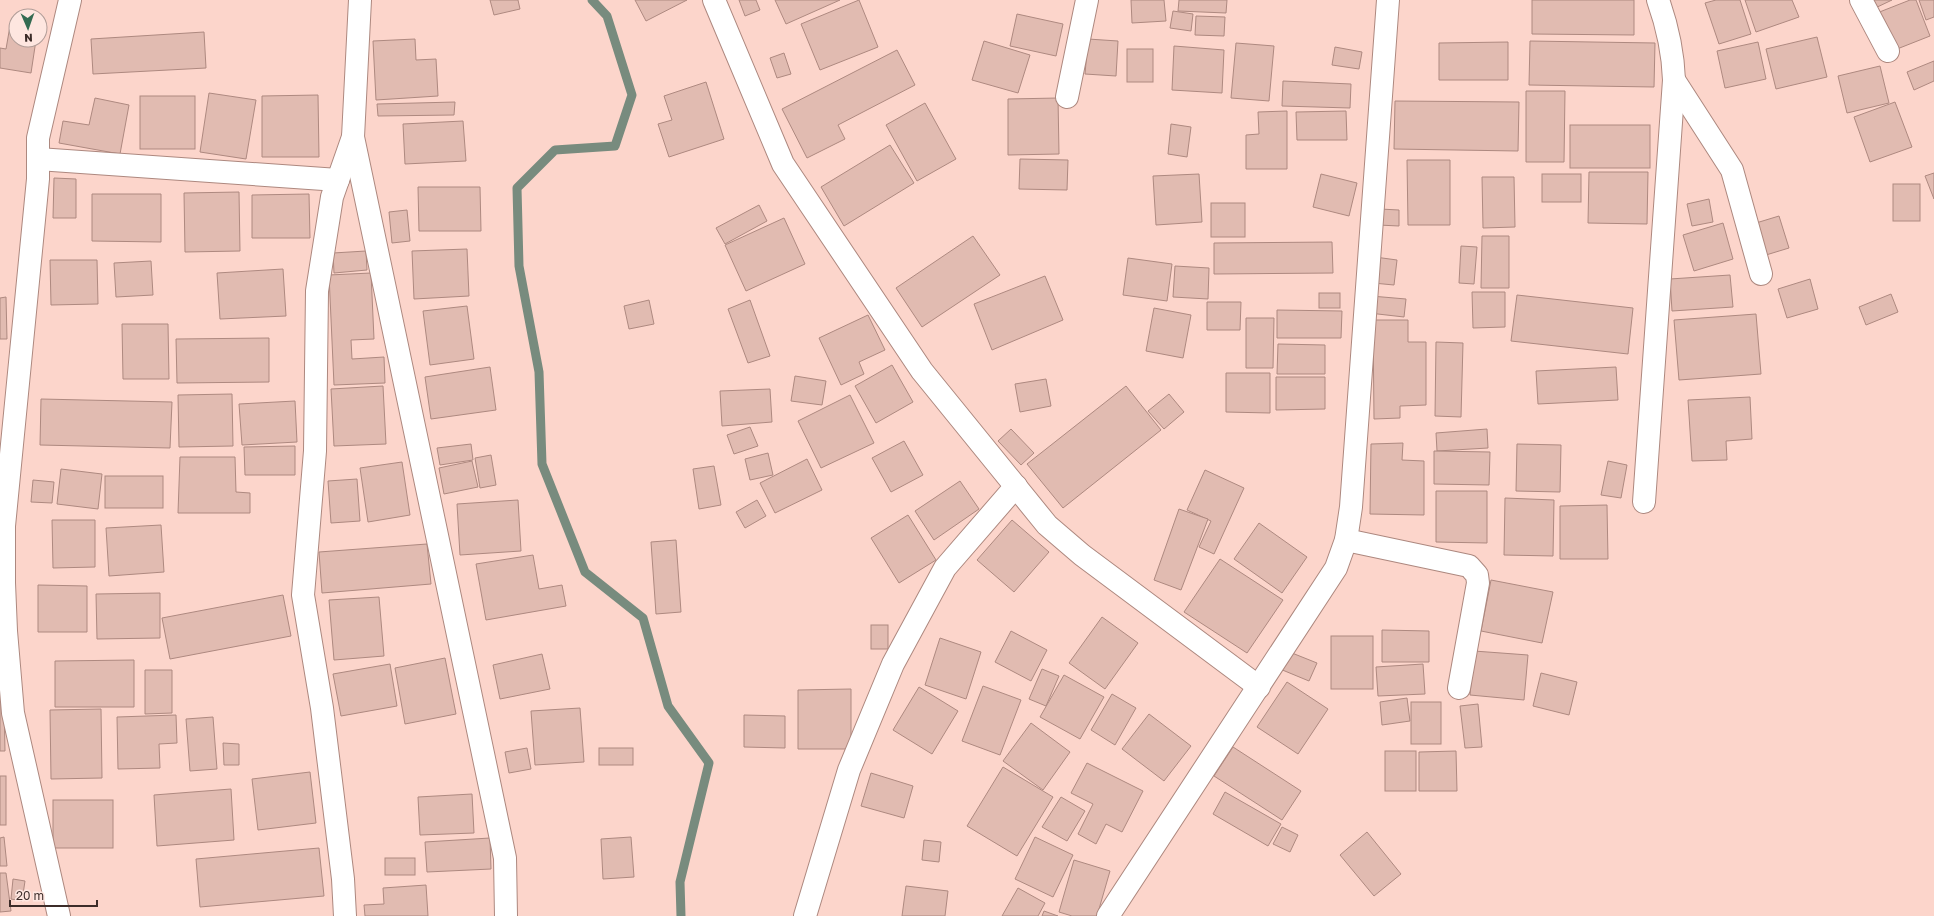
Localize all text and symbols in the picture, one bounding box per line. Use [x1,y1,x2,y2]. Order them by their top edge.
north arrow [8,8,48,48]
text: N [24,32,33,45]
scale bar [10,882,97,908]
text: 20 m [16,888,44,903]

